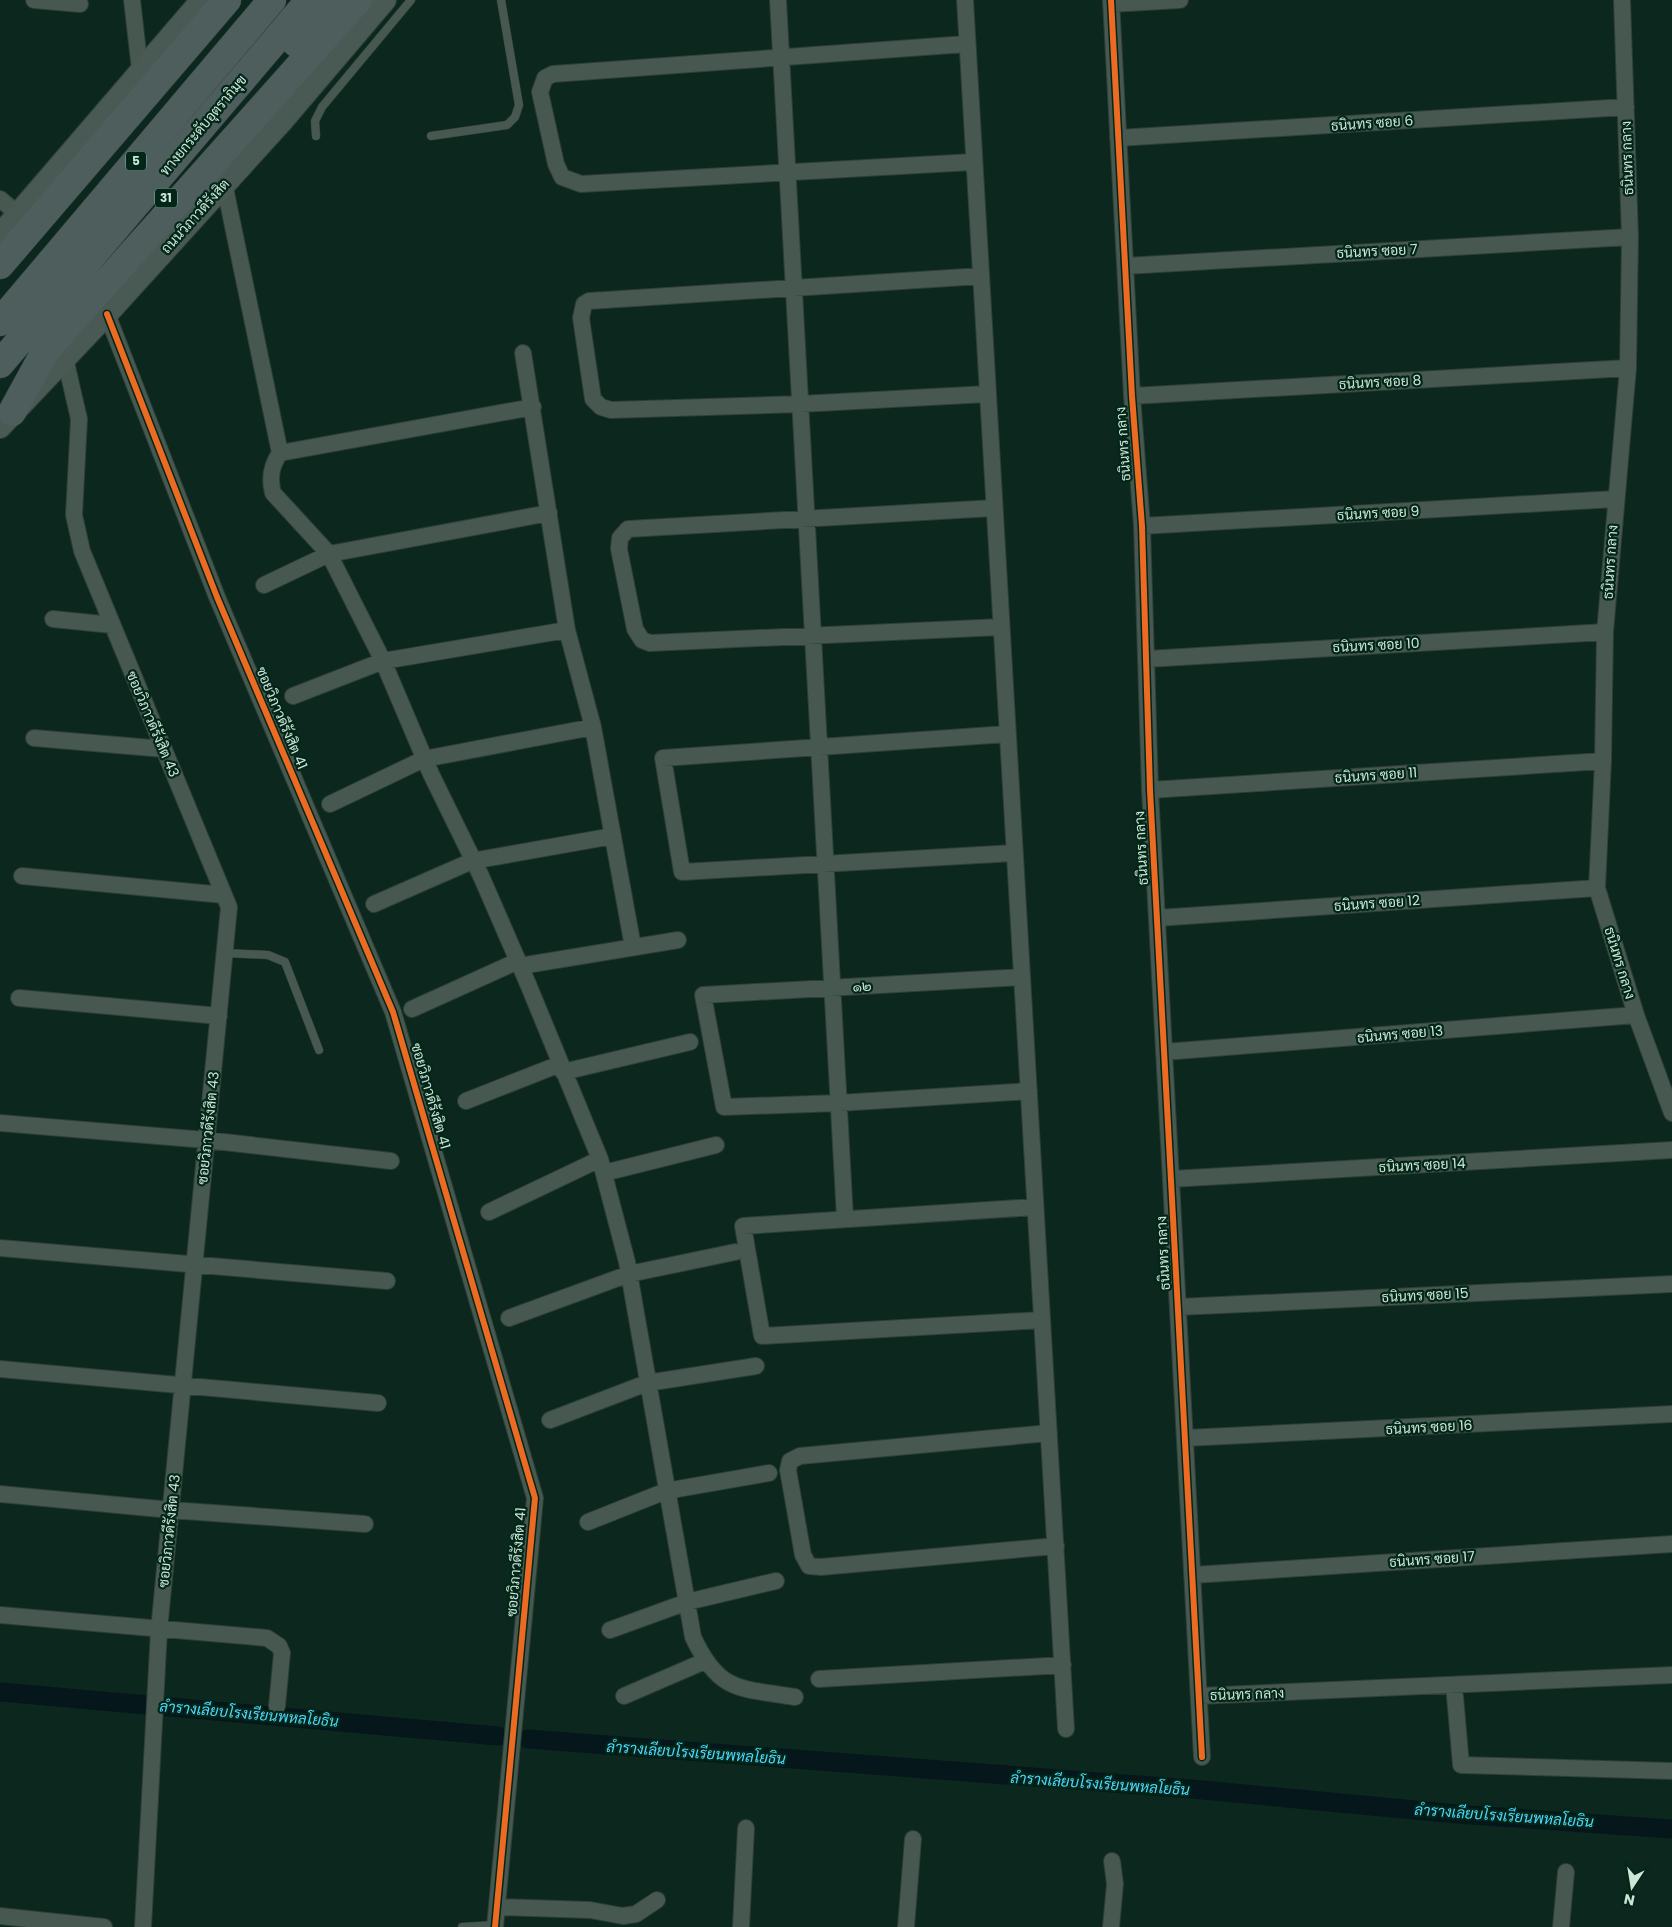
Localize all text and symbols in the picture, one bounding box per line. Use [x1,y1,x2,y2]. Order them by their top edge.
street label: ทางยกระดับอุตราภิมุข [155,70,251,180]
street label: ธนินทร ซอย 6 [1330,110,1414,136]
street label: ธนินทร กลาง [1616,120,1638,196]
road number: 5 [126,152,146,170]
street label: ถนนวิภาวดีรังสิต [156,174,234,258]
road number: 31 [155,188,177,208]
street label: ธนินทร ซอย 7 [1336,239,1419,263]
street label: ธนินทร ซอย 8 [1338,370,1422,394]
street label: ธนินทร กลาง [1110,406,1136,482]
street label: ธนินทร ซอย 9 [1336,501,1420,525]
street label: ธนินทร กลาง [1597,524,1623,600]
street label: ธนินทร ซอย 10 [1332,633,1420,657]
street label: ซอยวิภาวดีรังสิต 41 [251,664,313,772]
street label: ซอยวิภาวดีรังสิต 43 [122,668,184,780]
street label: ธนินทร ซอย 11 [1334,762,1418,788]
street label: ธนินทร กลาง [1129,810,1153,886]
street label: ธนินทร ซอย 12 [1333,890,1421,916]
street label: ธนินทร กลาง [1600,924,1640,1002]
street label: ๑๒ [852,976,872,996]
street label: ธนินทร ซอย 13 [1356,1020,1444,1048]
street label: ซอยวิภาวดีรังสิต 41 [406,1041,456,1151]
street label: ซอยวิภาวดีรังสิต 43 [192,1071,224,1185]
street label: ธนินทร ซอย 14 [1378,1153,1466,1177]
street label: ธนินทร กลาง [1151,1215,1175,1291]
street label: ธนินทร ซอย 15 [1381,1283,1469,1307]
street label: ธนินทร ซอย 16 [1385,1415,1473,1439]
street label: ซอยวิภาวดีรังสิต 43 [153,1474,185,1588]
street label: ซอยวิภาวดีรังสิต 41 [501,1507,531,1617]
street label: ธนินทร ซอย 17 [1388,1546,1476,1572]
street label: ธนินทร กลาง [1209,1683,1285,1705]
water label: ลำรางเลียบโรงเรียนพหลโยธิน [159,1695,340,1732]
water label: ลำรางเลียบโรงเรียนพหลโยธิน [606,1736,787,1769]
water label: ลำรางเลียบโรงเรียนพหลโยธิน [1010,1767,1191,1800]
water label: ลำรางเลียบโรงเรียนพหลโยธิน [1414,1799,1595,1832]
north arrow [1607,1862,1657,1912]
text: N [1622,1889,1637,1911]

